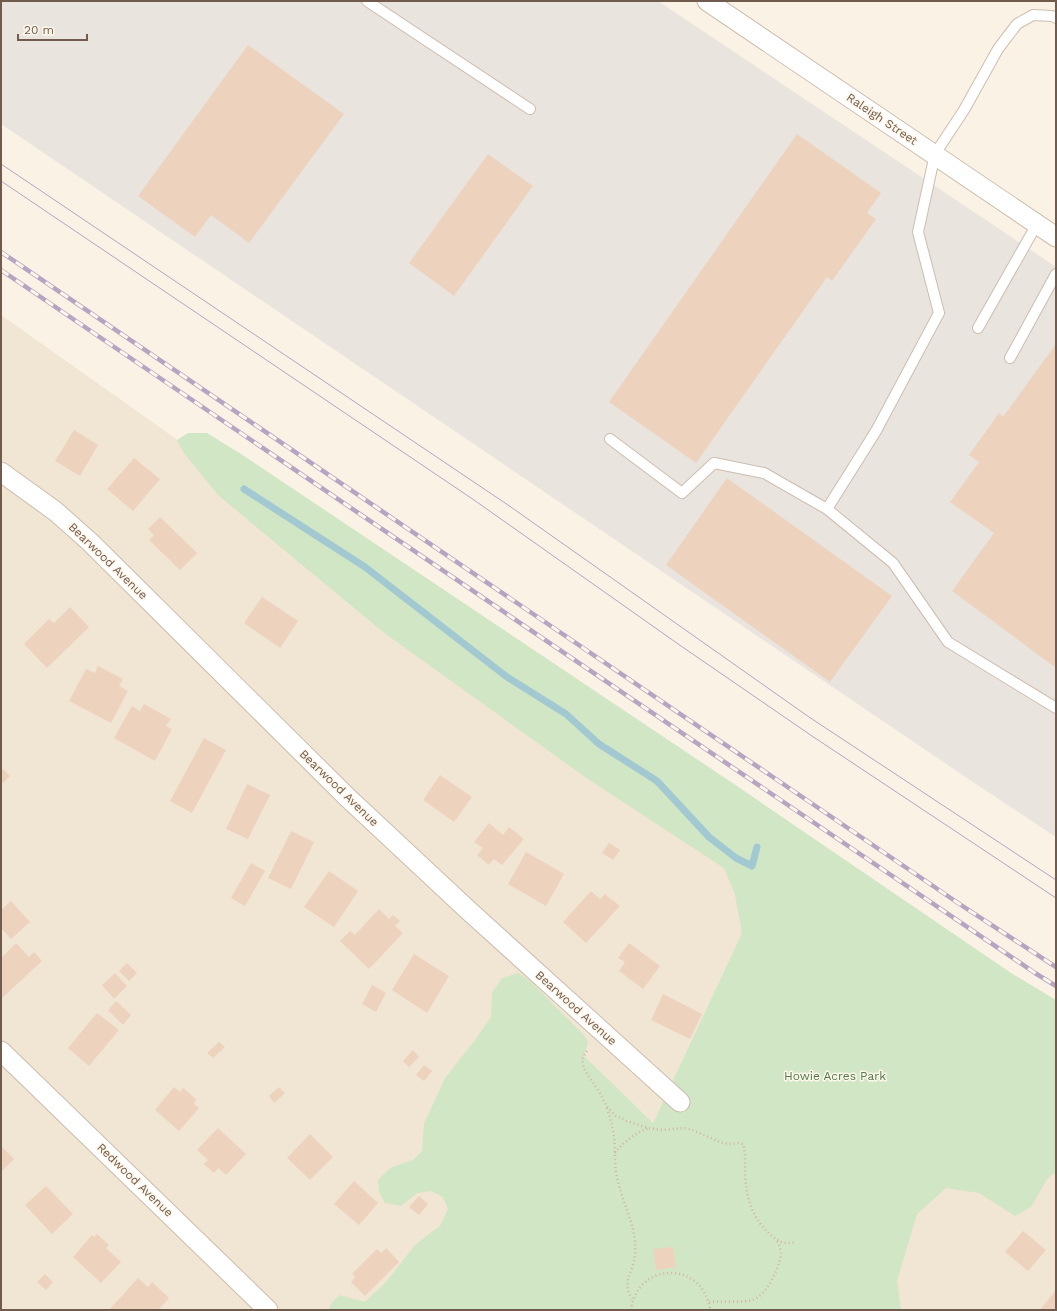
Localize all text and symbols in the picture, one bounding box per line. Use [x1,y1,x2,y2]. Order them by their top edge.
scale bar [18,16,87,42]
text: 20 m [24,23,54,37]
street label: Raleigh Street [844,90,920,148]
street label: Bearwood Avenue [66,520,150,602]
street label: Bearwood Avenue [297,747,381,829]
street label: Bearwood Avenue [533,968,619,1048]
park label: Howie Acres Park [784,1069,886,1083]
street label: Redwood Avenue [94,1140,176,1220]

